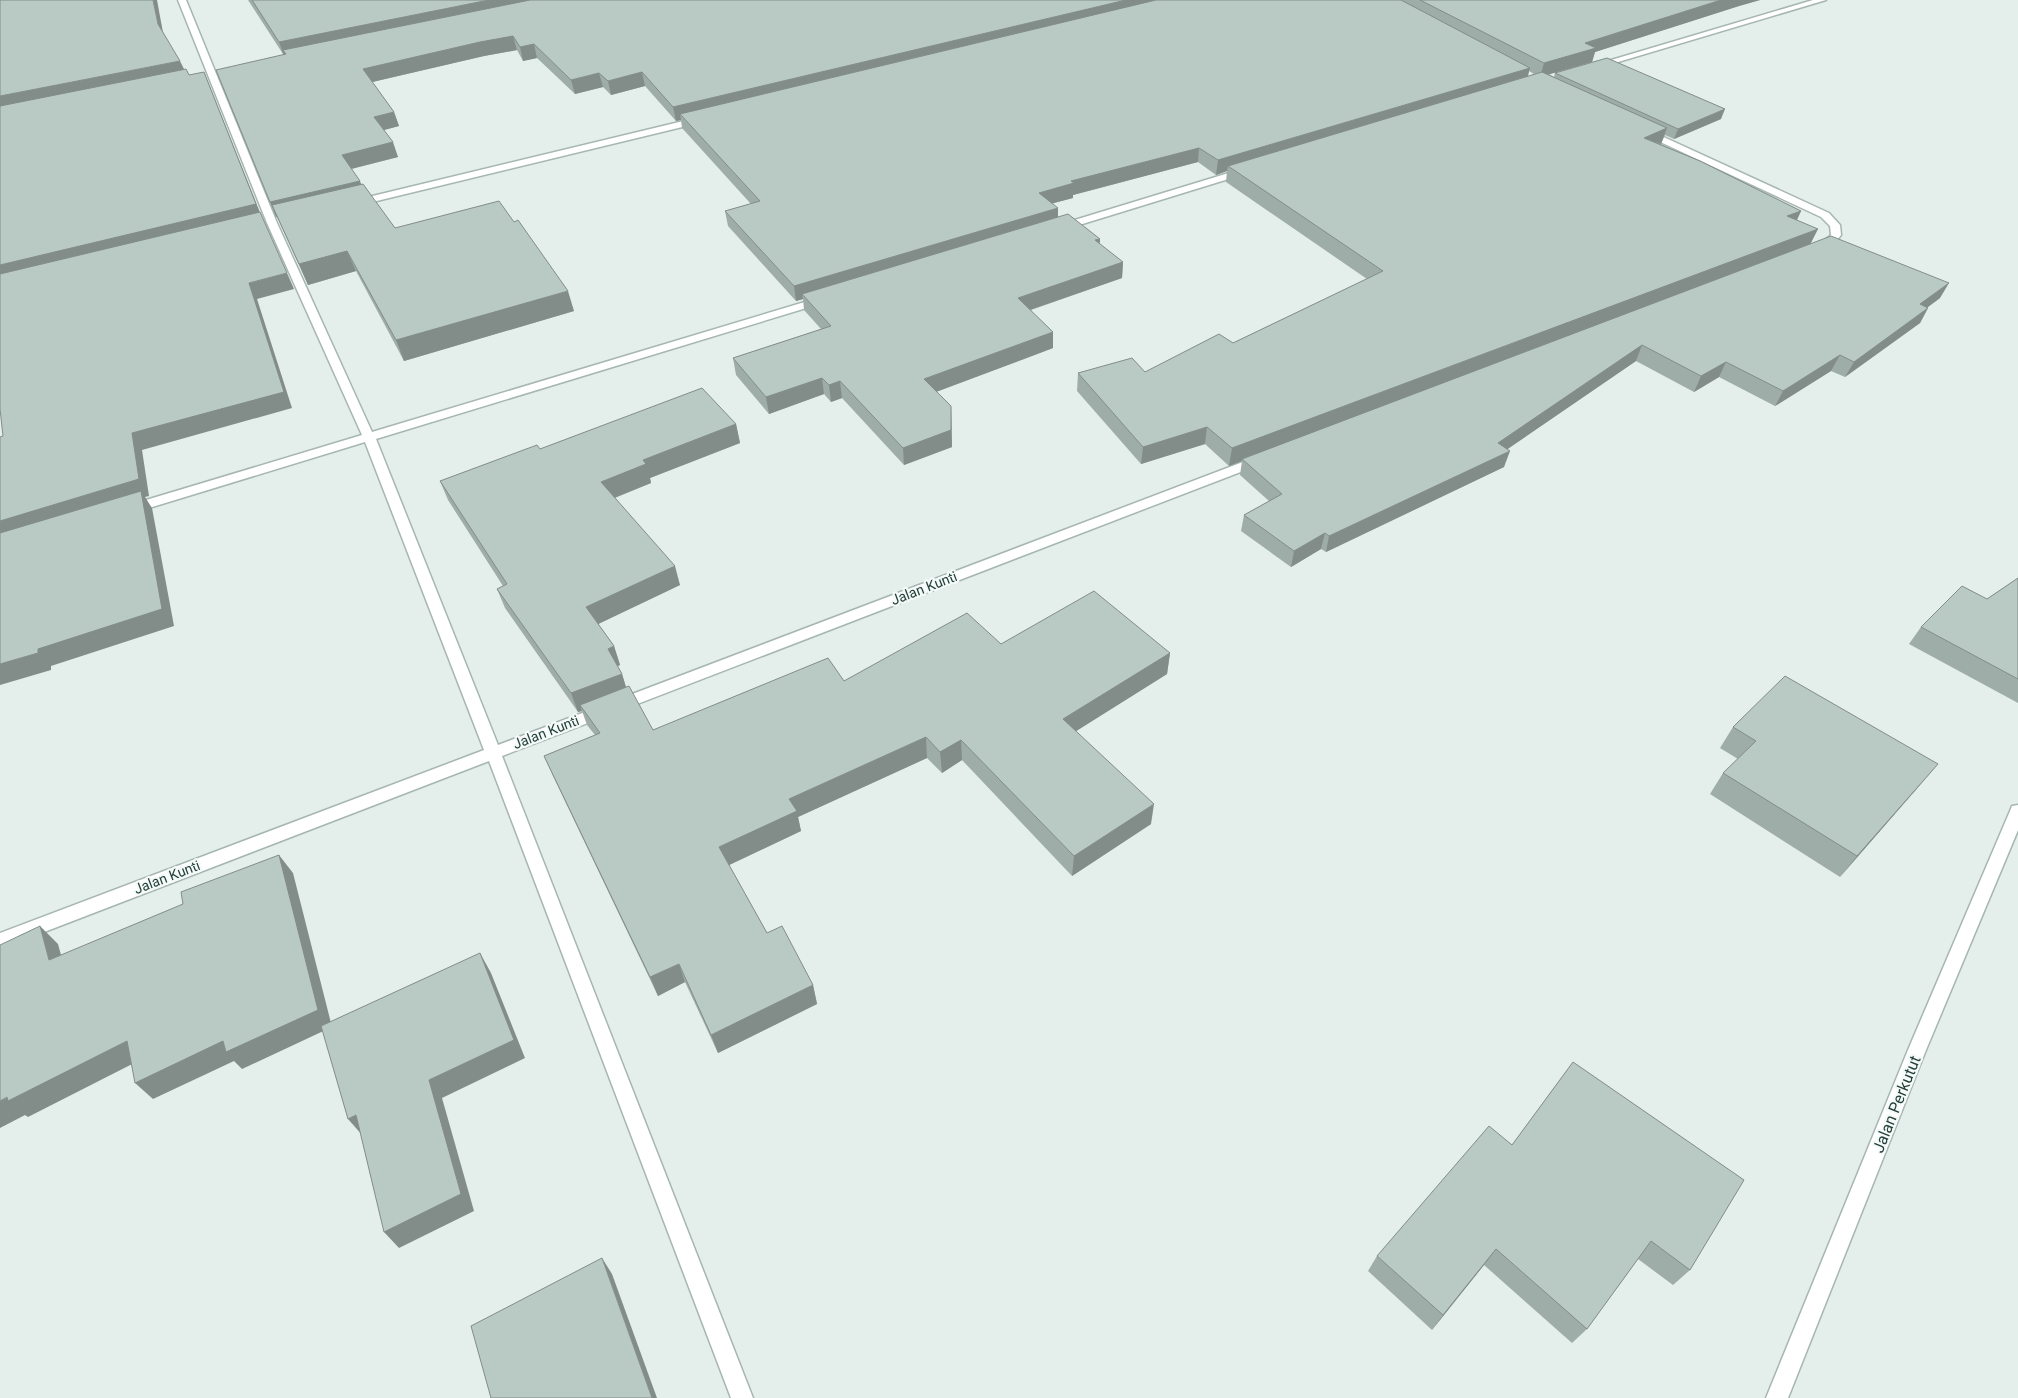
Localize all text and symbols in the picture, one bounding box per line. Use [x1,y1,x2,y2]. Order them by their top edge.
street label: Jalan Kunti [889,568,959,608]
street label: Jalan Kunti [511,712,581,752]
street label: Jalan Kunti [132,857,202,897]
street label: Jalan Perkutut [1868,1053,1925,1156]

